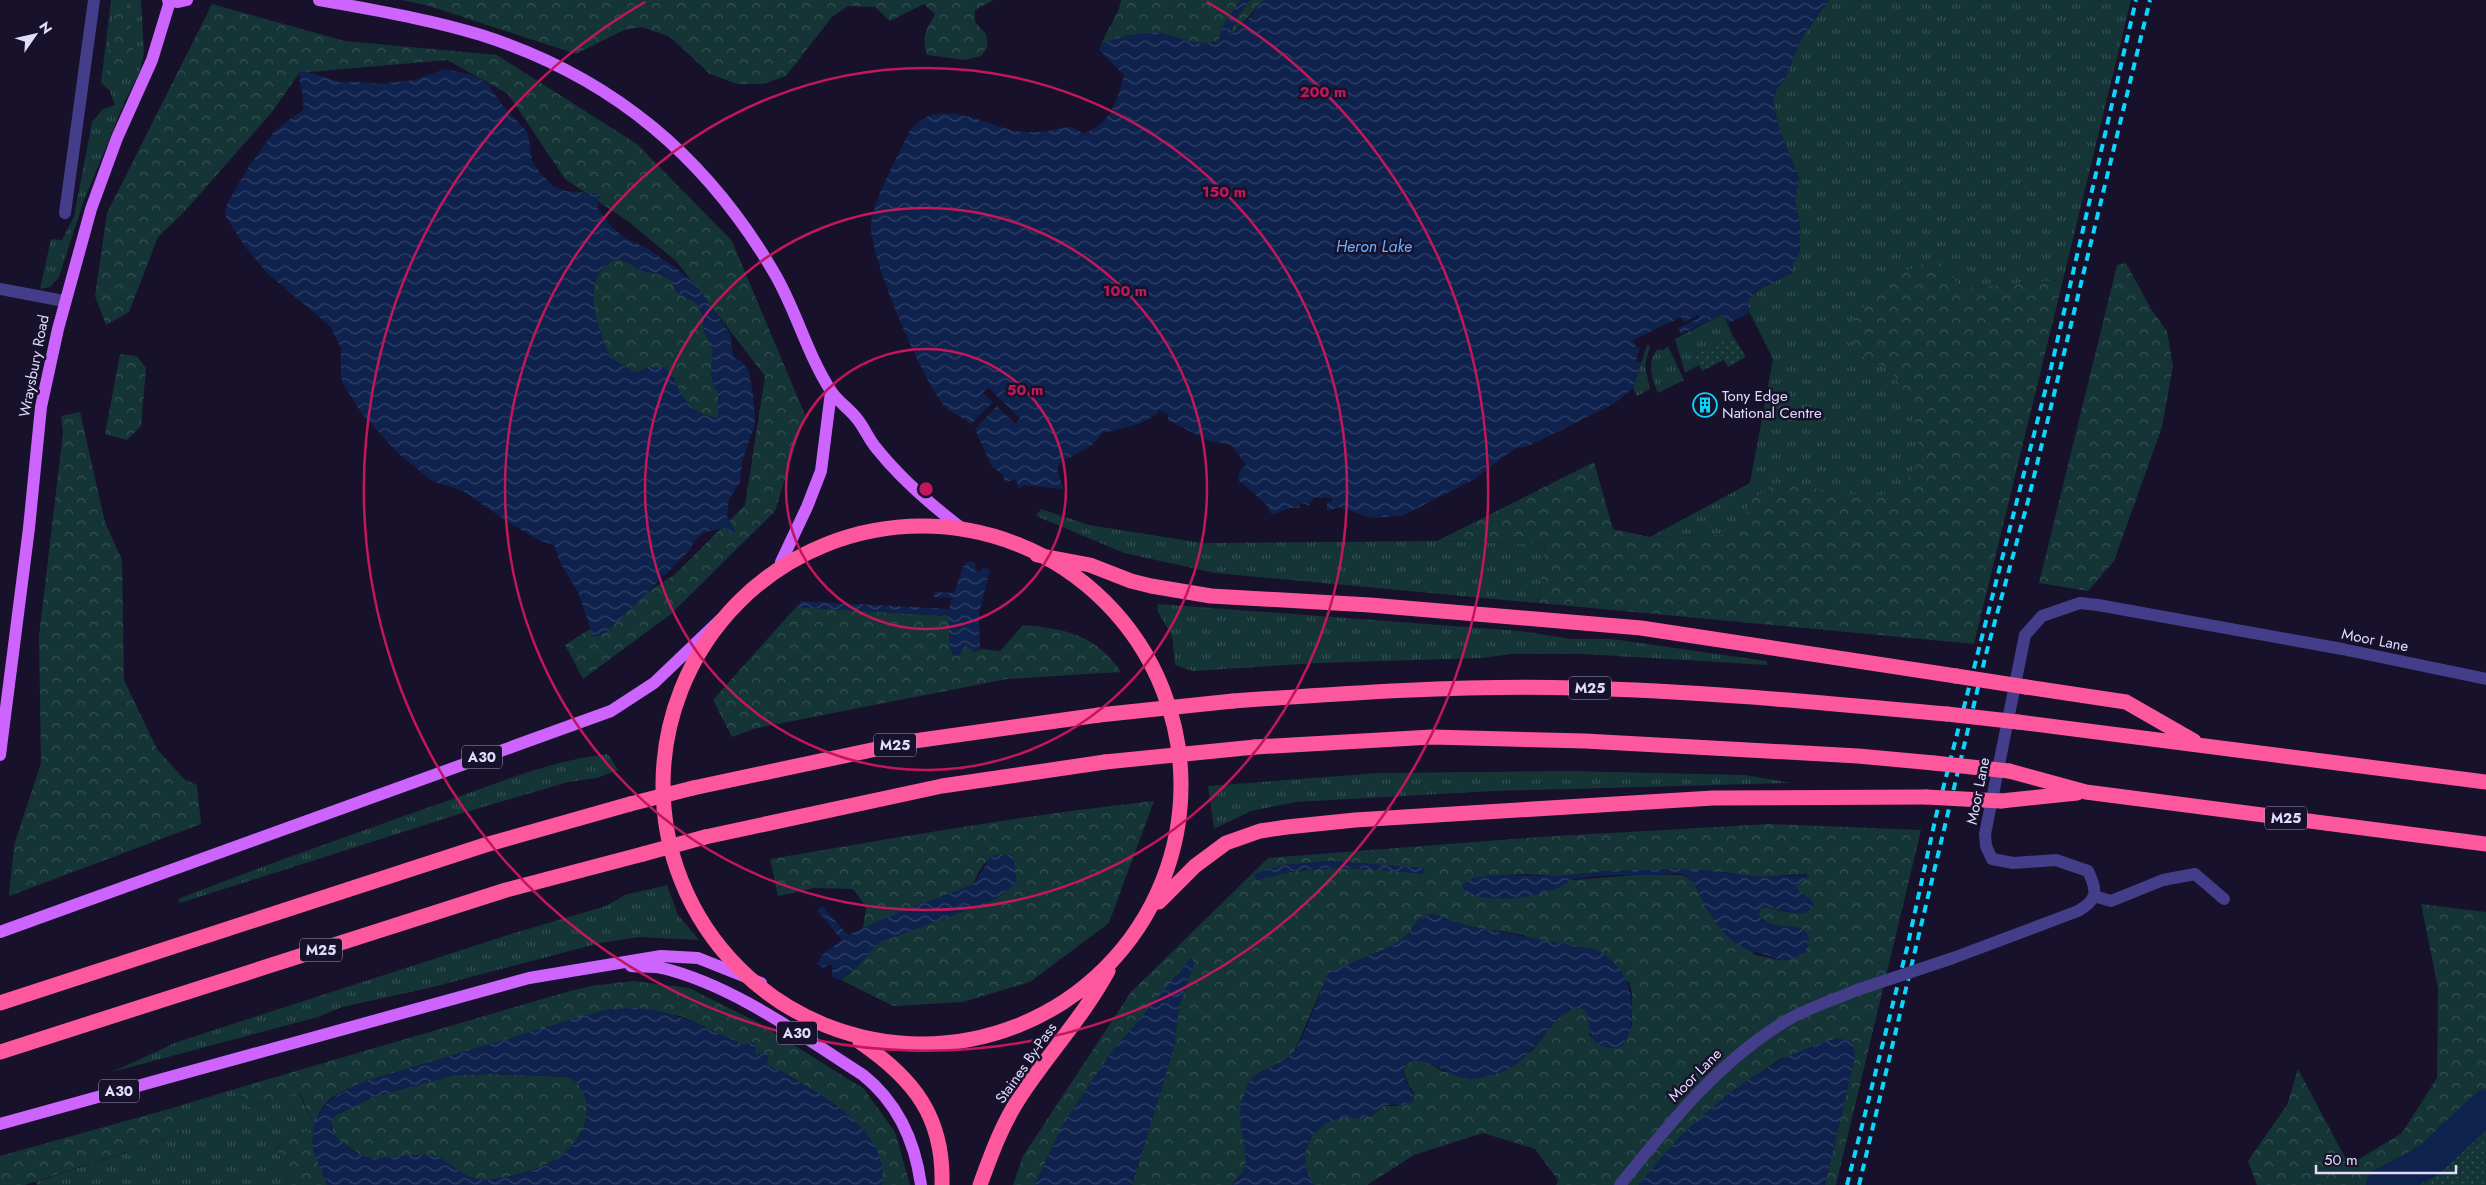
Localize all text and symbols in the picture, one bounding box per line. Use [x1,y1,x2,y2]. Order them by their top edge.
north arrow [10,10,60,60]
text: N [34,18,57,38]
text: 200 m [1300,81,1346,103]
text: 150 m [1202,181,1246,203]
water label: Heron Lake [1336,235,1412,258]
text: 100 m [1103,280,1147,302]
street label: Wraysbury Road [13,313,55,419]
text: 50 m [1007,379,1043,401]
place label: Tony Edge National Centre [1722,385,1822,424]
building icon: Tony Edge National Centre [1692,392,1718,418]
centre of rings [917,480,935,498]
street label: Moor Lane [2340,623,2411,657]
road number: M25 [1569,676,1611,700]
road number: M25 [874,734,916,756]
road number: A30 [462,746,502,769]
street label: Moor Lane [1961,755,1995,826]
road number: M25 [2265,806,2307,830]
road number: M25 [300,938,342,962]
street label: Staines By-Pass [990,1018,1062,1108]
road number: A30 [777,1021,817,1044]
street label: Moor Lane [1663,1043,1727,1107]
road number: A30 [99,1080,139,1102]
scale bar [2316,1142,2456,1174]
text: 50 m [2324,1149,2358,1171]

